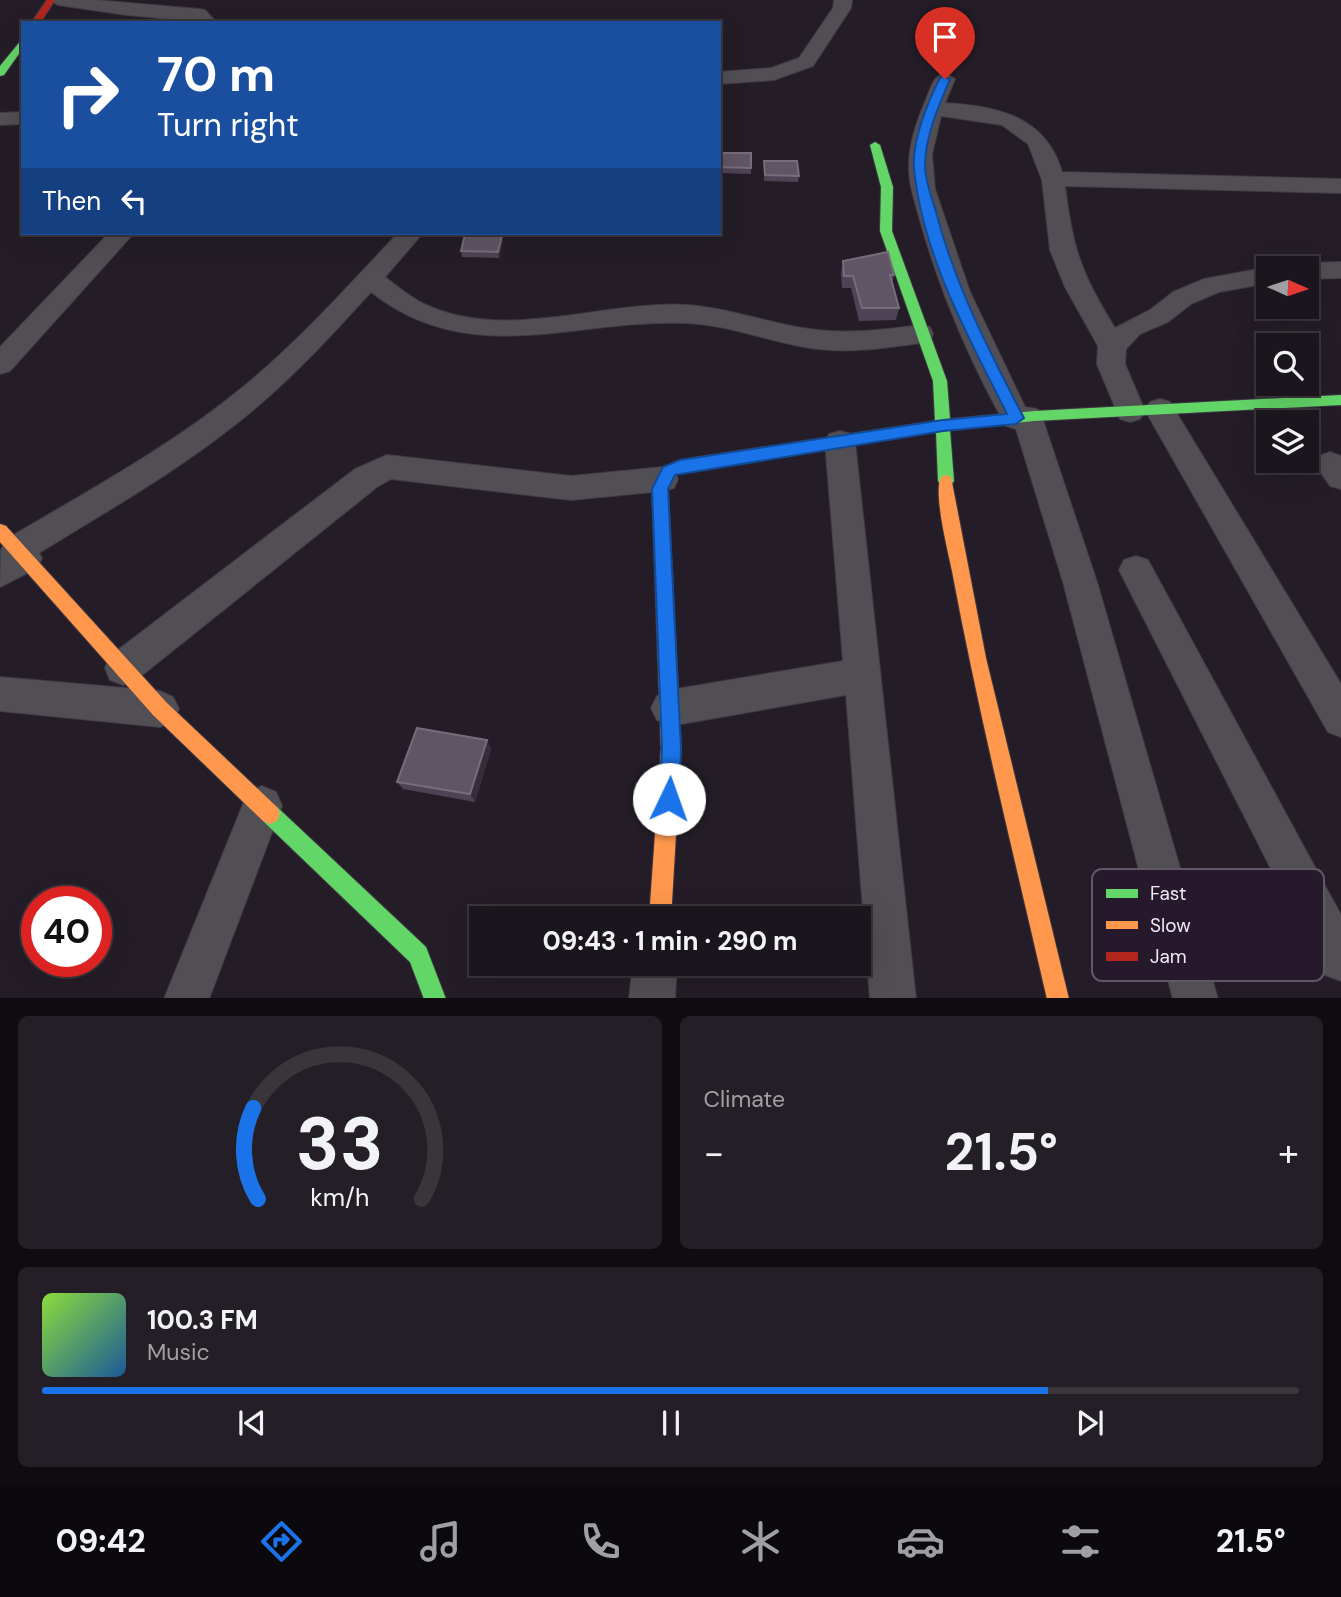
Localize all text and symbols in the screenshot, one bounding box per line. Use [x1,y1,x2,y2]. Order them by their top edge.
pin [915,7,975,79]
icon: arrive [926,18,964,56]
text: 70 m [157,42,275,106]
icon: right [42,49,133,140]
text: Turn right [157,104,299,146]
icon: left [115,182,153,220]
text: Then [42,184,101,218]
north arrow [1256,256,1320,318]
map controls [1256,256,1319,473]
button: search [1256,333,1319,396]
button: layers [1256,410,1319,473]
position arrow [632,762,706,836]
legend [1092,869,1324,981]
text: Fast [1150,881,1186,906]
speed limit sign: 40 [21,886,112,977]
text: Slow [1150,913,1191,938]
text: 09:43 · 1 min · 290 m [542,924,798,958]
text: Jam [1150,944,1187,969]
text: Climate [704,1084,785,1114]
text: 33 [296,1097,384,1192]
text: 21.5° [945,1118,1058,1186]
text: − [704,1128,724,1178]
text: + [1278,1128,1299,1178]
text: km/h [310,1180,369,1213]
text: 100.3 FM [147,1303,258,1337]
text: Music [147,1337,210,1367]
icon: previous [233,1404,271,1442]
icon: pause [652,1404,690,1442]
icon: next [1071,1404,1109,1442]
icon: directions [257,1517,306,1566]
icon: music [416,1517,465,1566]
icon: phone [576,1517,625,1566]
icon: climate [736,1517,785,1566]
icon: car [896,1517,945,1566]
icon: filters [1056,1517,1105,1566]
text: 09:42 [55,1520,146,1562]
text: 21.5° [1216,1520,1286,1562]

